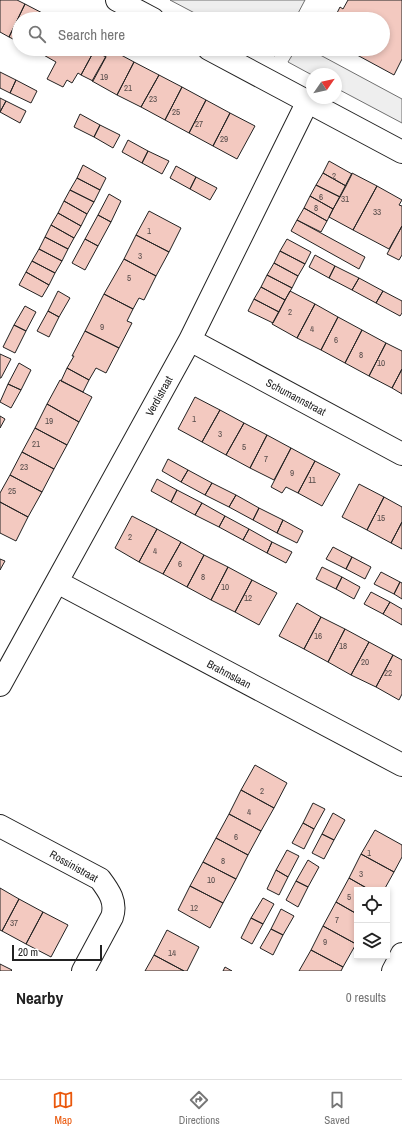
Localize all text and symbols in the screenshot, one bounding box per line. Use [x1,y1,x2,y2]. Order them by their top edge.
search box [12,12,390,56]
icon: search [26,23,48,45]
text: Search here [58,24,125,45]
north arrow [306,68,342,104]
house number: 19 [100,71,108,83]
house number: 21 [124,82,132,94]
house number: 23 [149,93,157,105]
house number: 25 [172,106,180,118]
house number: 27 [195,118,203,130]
house number: 29 [220,133,228,145]
house number: 2 [332,170,336,182]
house number: 6 [319,191,323,203]
house number: 31 [341,193,349,205]
house number: 8 [314,202,318,214]
house number: 33 [373,206,381,218]
house number: 1 [147,225,151,237]
house number: 3 [138,250,142,262]
house number: 5 [127,272,131,284]
house number: 2 [288,306,292,318]
house number: 9 [100,321,104,333]
house number: 4 [310,323,314,335]
house number: 6 [334,334,338,346]
house number: 8 [359,349,363,361]
house number: 10 [377,357,385,369]
street label: Verdistraat [142,373,176,418]
street label: Schumannstraat [264,375,329,419]
house number: 1 [192,413,196,425]
house number: 19 [45,415,53,427]
house number: 3 [218,428,222,440]
house number: 21 [32,438,40,450]
house number: 5 [242,441,246,453]
house number: 7 [264,453,268,465]
house number: 23 [20,461,28,473]
house number: 9 [290,467,294,479]
house number: 11 [308,474,316,486]
house number: 25 [8,485,16,497]
house number: 15 [377,512,385,524]
house number: 2 [128,531,132,543]
house number: 4 [153,545,157,557]
house number: 6 [178,558,182,570]
house number: 8 [201,571,205,583]
house number: 10 [221,581,229,593]
house number: 12 [244,592,252,604]
house number: 16 [314,630,322,642]
house number: 18 [339,640,347,652]
house number: 20 [361,656,369,668]
street label: Brahmslaan [204,657,254,691]
house number: 22 [384,667,392,679]
house number: 2 [260,785,264,797]
house number: 4 [247,806,251,818]
house number: 6 [234,831,238,843]
street label: Rossinistraat [47,847,101,885]
house number: 1 [367,847,371,859]
house number: 8 [221,855,225,867]
house number: 3 [359,868,363,880]
house number: 10 [207,874,215,886]
map controls [354,887,390,959]
button: locate [354,887,390,923]
house number: 5 [347,891,351,903]
house number: 12 [190,902,198,914]
house number: 7 [335,914,339,926]
house number: 37 [10,917,18,929]
button: layers [354,923,390,959]
house number: 9 [323,936,327,948]
scale bar [12,943,102,962]
text: 20 m [18,945,38,959]
house number: 14 [168,947,176,959]
text: Nearby [16,986,63,1009]
text: 0 results [346,989,386,1006]
tab: Map [52,1089,74,1127]
tab: Directions [179,1089,220,1127]
tab: Saved [324,1089,350,1127]

